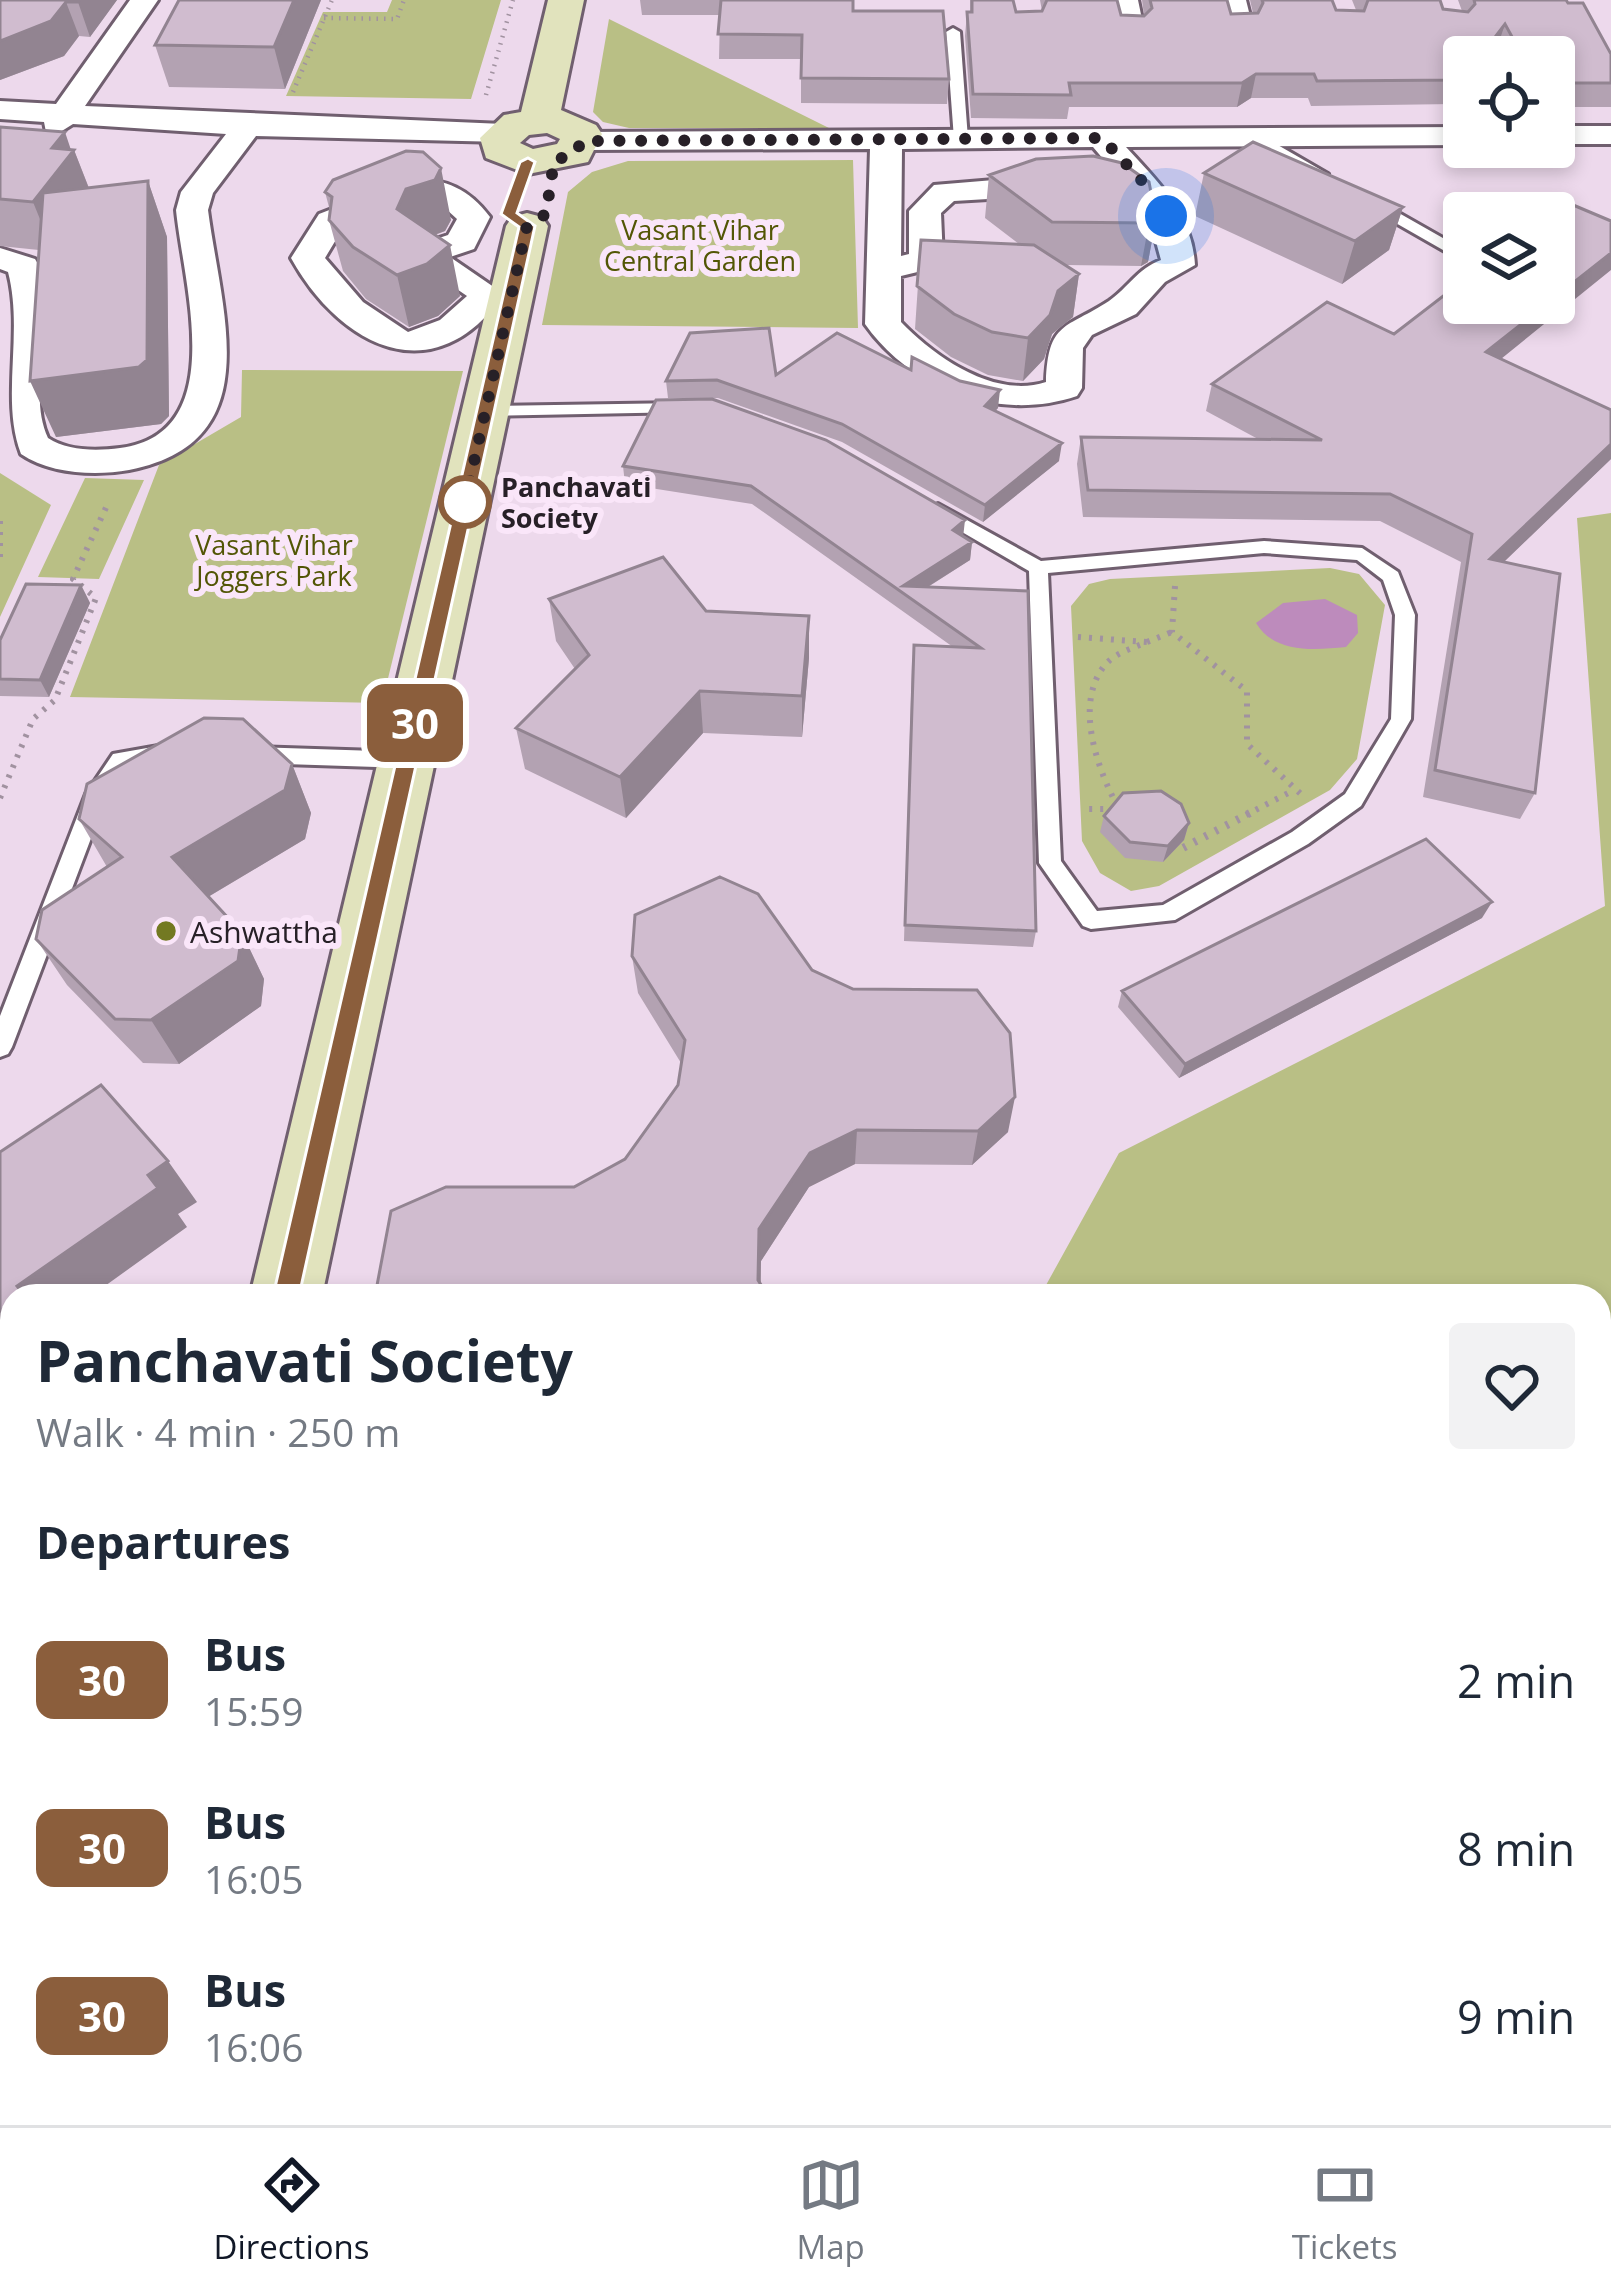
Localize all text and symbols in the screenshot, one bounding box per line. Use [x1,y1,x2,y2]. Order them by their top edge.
map controls [1443,36,1575,324]
button: locate [1443,36,1575,168]
your location [1136,186,1196,246]
button: layers [1443,192,1575,324]
park label: Vasant Vihar Central Garden [604,211,796,279]
place label: Panchavati Society [501,468,652,536]
marker: Panchavati Society [440,477,490,527]
park label: Vasant Vihar Joggers Park [193,526,353,594]
line badge: 30 [361,684,469,762]
text: 30 [391,694,439,751]
place label: Ashwattha [190,911,338,952]
marker: Ashwattha [153,918,179,944]
text: Panchavati Society [36,1321,573,1399]
button: heart [1449,1323,1575,1449]
text: Walk · 4 min · 250 m [36,1405,400,1458]
text: Departures [36,1511,291,1572]
text: Bus [204,1623,286,1684]
text: 2 min [1457,1650,1575,1711]
text: 30 [78,1651,126,1708]
text: 15:59 [204,1684,303,1737]
text: Bus [204,1791,286,1852]
text: 8 min [1457,1818,1575,1879]
text: 30 [78,1819,126,1876]
text: 16:05 [204,1852,303,1905]
text: Bus [204,1959,286,2020]
text: 9 min [1457,1986,1575,2047]
text: 30 [78,1987,126,2044]
text: 16:06 [204,2020,303,2073]
tab: Directions [214,2152,370,2269]
tab: Map [797,2152,865,2269]
tab: Tickets [1292,2152,1397,2269]

